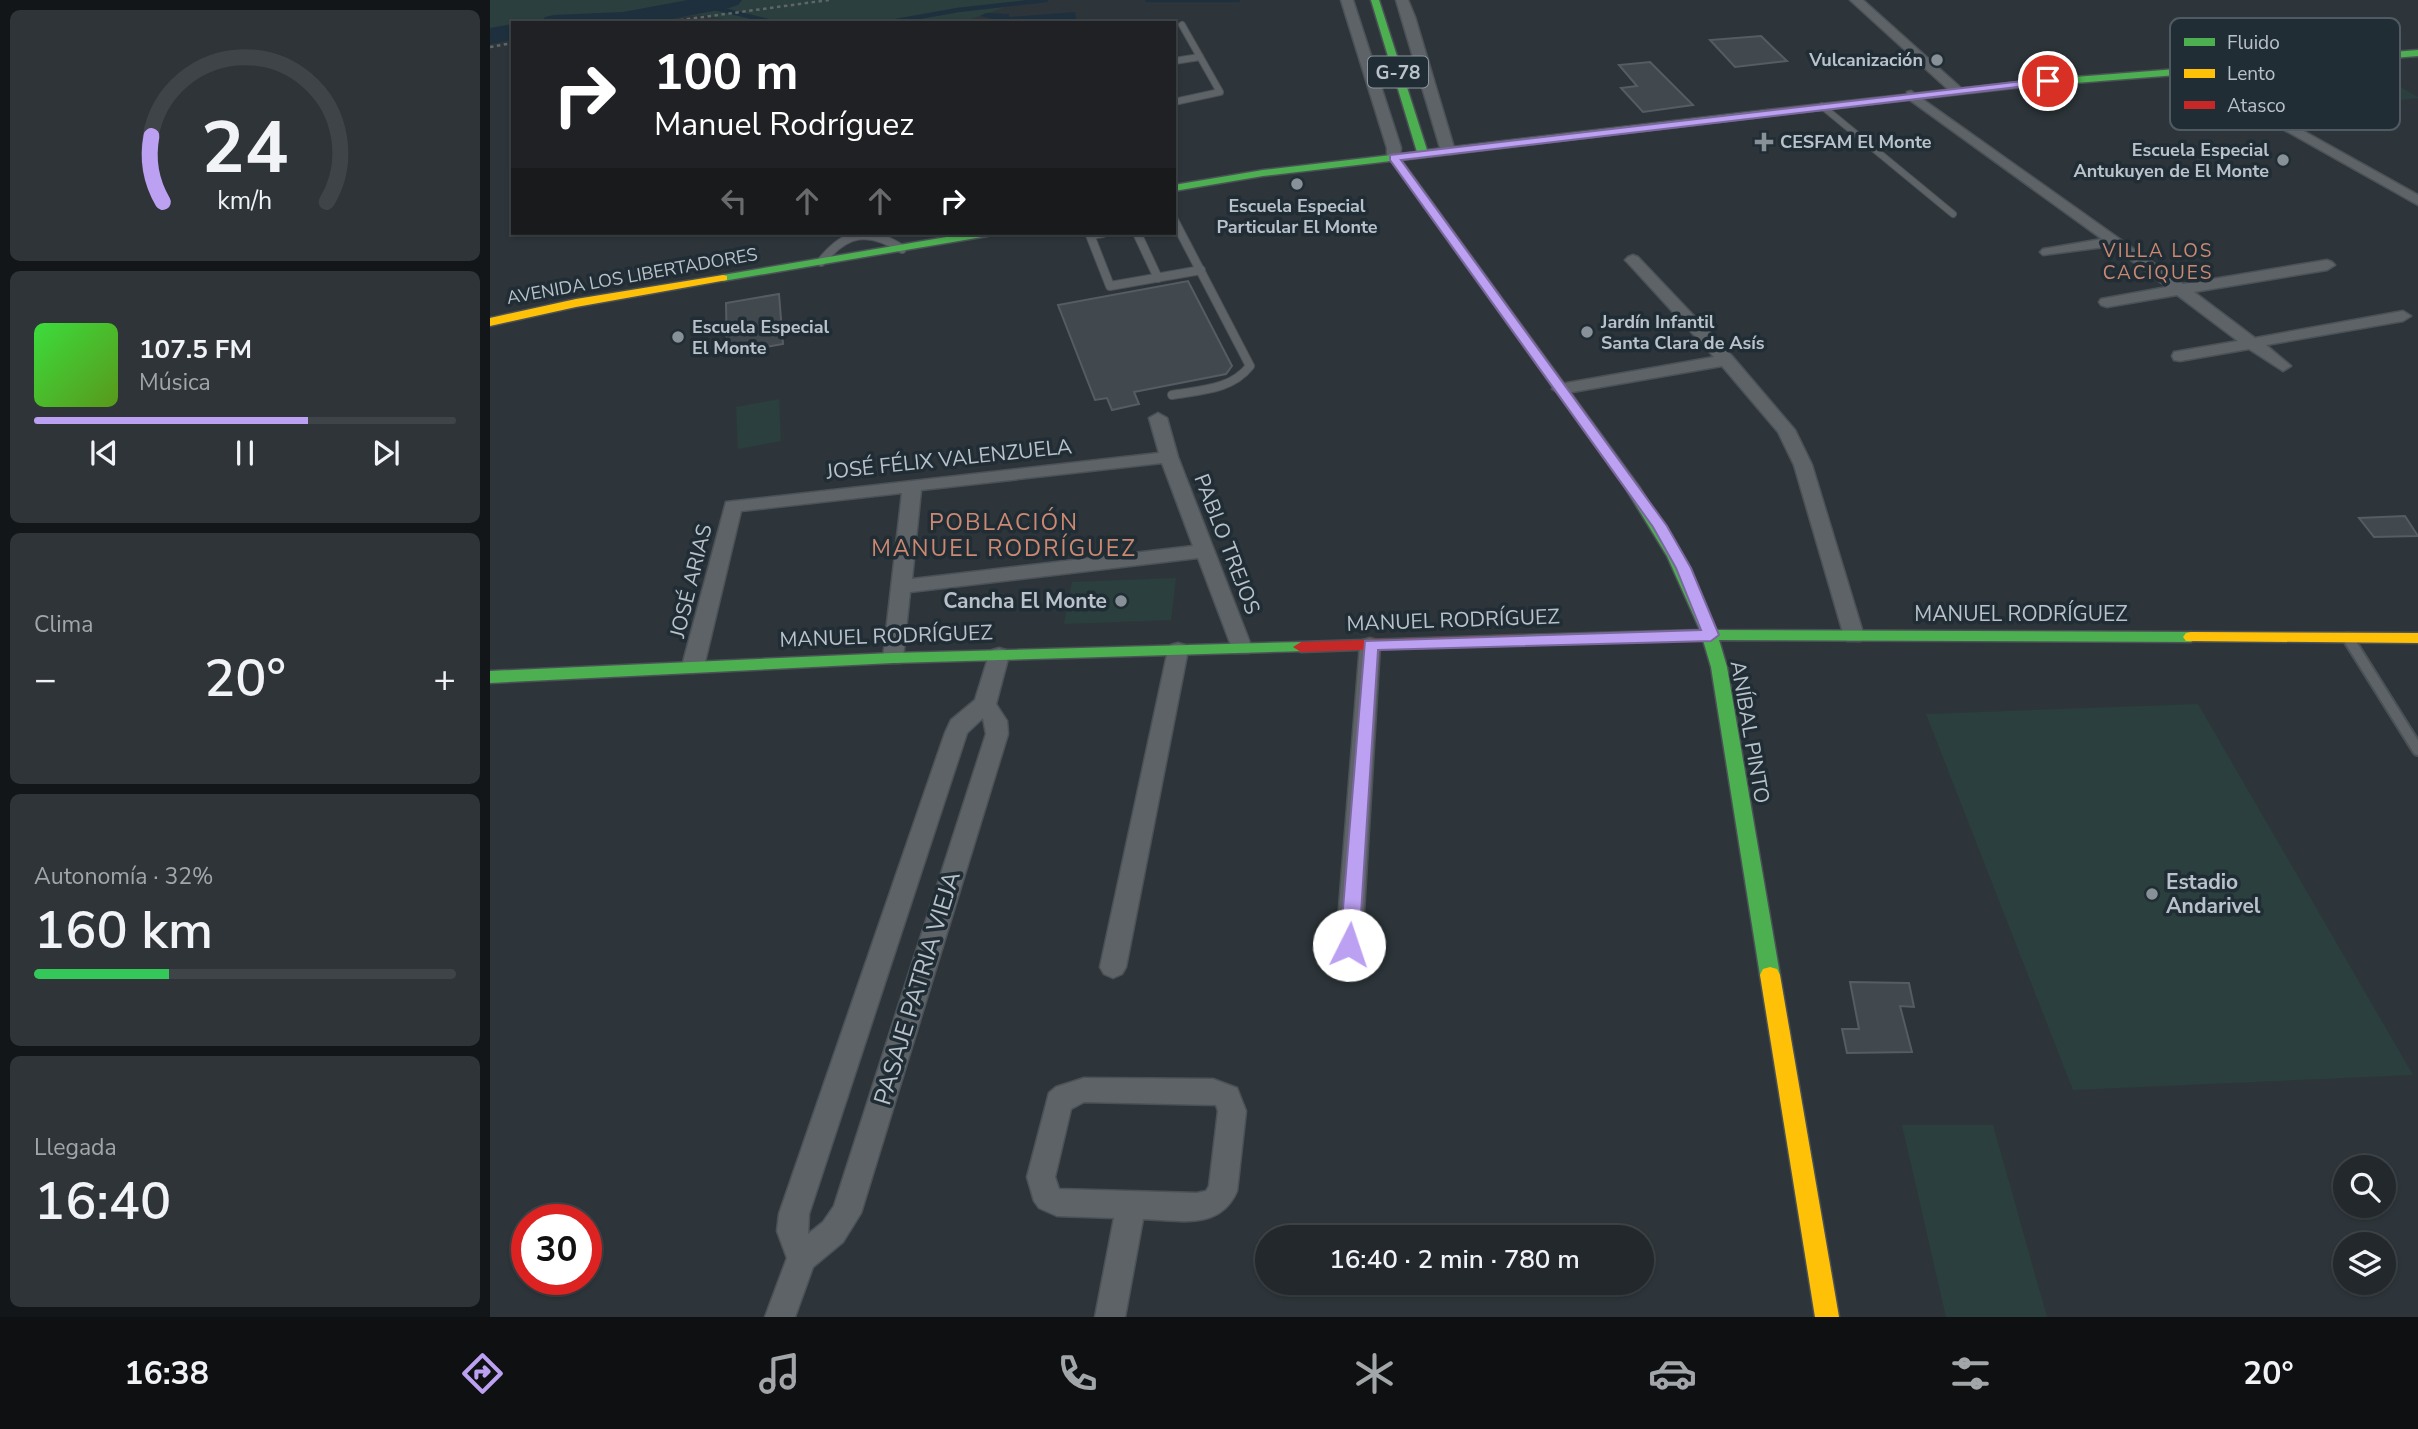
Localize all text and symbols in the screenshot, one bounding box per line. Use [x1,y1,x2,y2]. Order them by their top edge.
legend [2170,18,2400,130]
text: Fluido [2227,30,2280,56]
text: 100 m [654,39,798,106]
place label: Vulcanización [1808,48,1923,72]
icon: right [539,49,630,140]
pin [2018,51,2078,111]
marker: Vulcanización [1929,52,1945,68]
road number: G-78 [1368,57,1428,88]
text: Lento [2227,61,2275,87]
icon: arrive [2029,62,2067,100]
text: Atasco [2227,93,2286,119]
text: 24 [201,98,289,198]
text: Manuel Rodríguez [654,103,914,146]
place label: CESFAM El Monte [1780,130,1932,154]
marker: CESFAM El Monte [1754,132,1774,152]
place label: Escuela Especial Antukuyen de El Monte [2073,138,2269,183]
marker: Escuela Especial Antukuyen de El Monte [2275,152,2291,168]
marker: Escuela Especial Particular El Monte [1289,176,1305,192]
icon: left [715,182,753,220]
icon: ahead [788,182,826,220]
icon: ahead [861,182,899,220]
icon: right [934,182,972,220]
text: km/h [217,184,273,218]
place label: Escuela Especial Particular El Monte [1216,194,1378,239]
district label: VILLA LOS CACIQUES [2102,238,2213,286]
street label: AVENIDA LOS LIBERTADORES [505,242,759,310]
place label: Jardín Infantil Santa Clara de Asís [1600,310,1765,355]
place label: Escuela Especial El Monte [692,315,829,360]
marker: Jardín Infantil Santa Clara de Asís [1579,324,1595,340]
marker: Escuela Especial El Monte [670,329,686,345]
text: 107.5 FM [139,332,252,367]
text: Música [139,367,211,398]
street label: JOSÉ FÉLIX VALENZUELA [824,432,1073,486]
icon: previous [85,434,123,472]
icon: pause [226,434,264,472]
icon: next [367,434,405,472]
street label: PABLO TREJOS [1187,470,1267,618]
district label: POBLACIÓN MANUEL RODRÍGUEZ [871,507,1137,564]
street label: JOSÉ ARIAS [663,521,719,642]
place label: Cancha El Monte [943,587,1107,615]
marker: Cancha El Monte [1113,593,1129,609]
street label: MANUEL RODRÍGUEZ [1914,600,2128,628]
street label: MANUEL RODRÍGUEZ [1346,602,1560,638]
text: Clima [34,609,94,640]
street label: MANUEL RODRÍGUEZ [779,618,993,654]
text: 20° [204,643,286,714]
text: − [34,654,57,705]
text: + [433,654,456,705]
street label: ANÍBAL PINTO [1724,658,1776,806]
text: Autonomía · 32% [34,861,214,892]
street label: PASAJE PATRIA VIEJA [866,867,968,1109]
place label: Estadio Andarivel [2166,868,2261,920]
marker: Estadio Andarivel [2144,886,2160,902]
text: 160 km [34,895,213,966]
position arrow [1312,908,1386,982]
text: Llegada [34,1132,117,1163]
map controls [2333,1155,2396,1295]
button: search [2333,1155,2396,1218]
text: 16:40 [34,1166,171,1237]
speed limit sign: 30 [511,1204,602,1295]
button: layers [2333,1232,2396,1295]
text: 16:40 · 2 min · 780 m [1329,1242,1580,1277]
icon: directions [458,1349,507,1398]
icon: music [755,1349,804,1398]
icon: phone [1053,1349,1102,1398]
icon: climate [1350,1349,1399,1398]
icon: car [1648,1349,1697,1398]
icon: filters [1946,1349,1995,1398]
text: 16:38 [124,1352,209,1395]
text: 20° [2243,1352,2294,1395]

